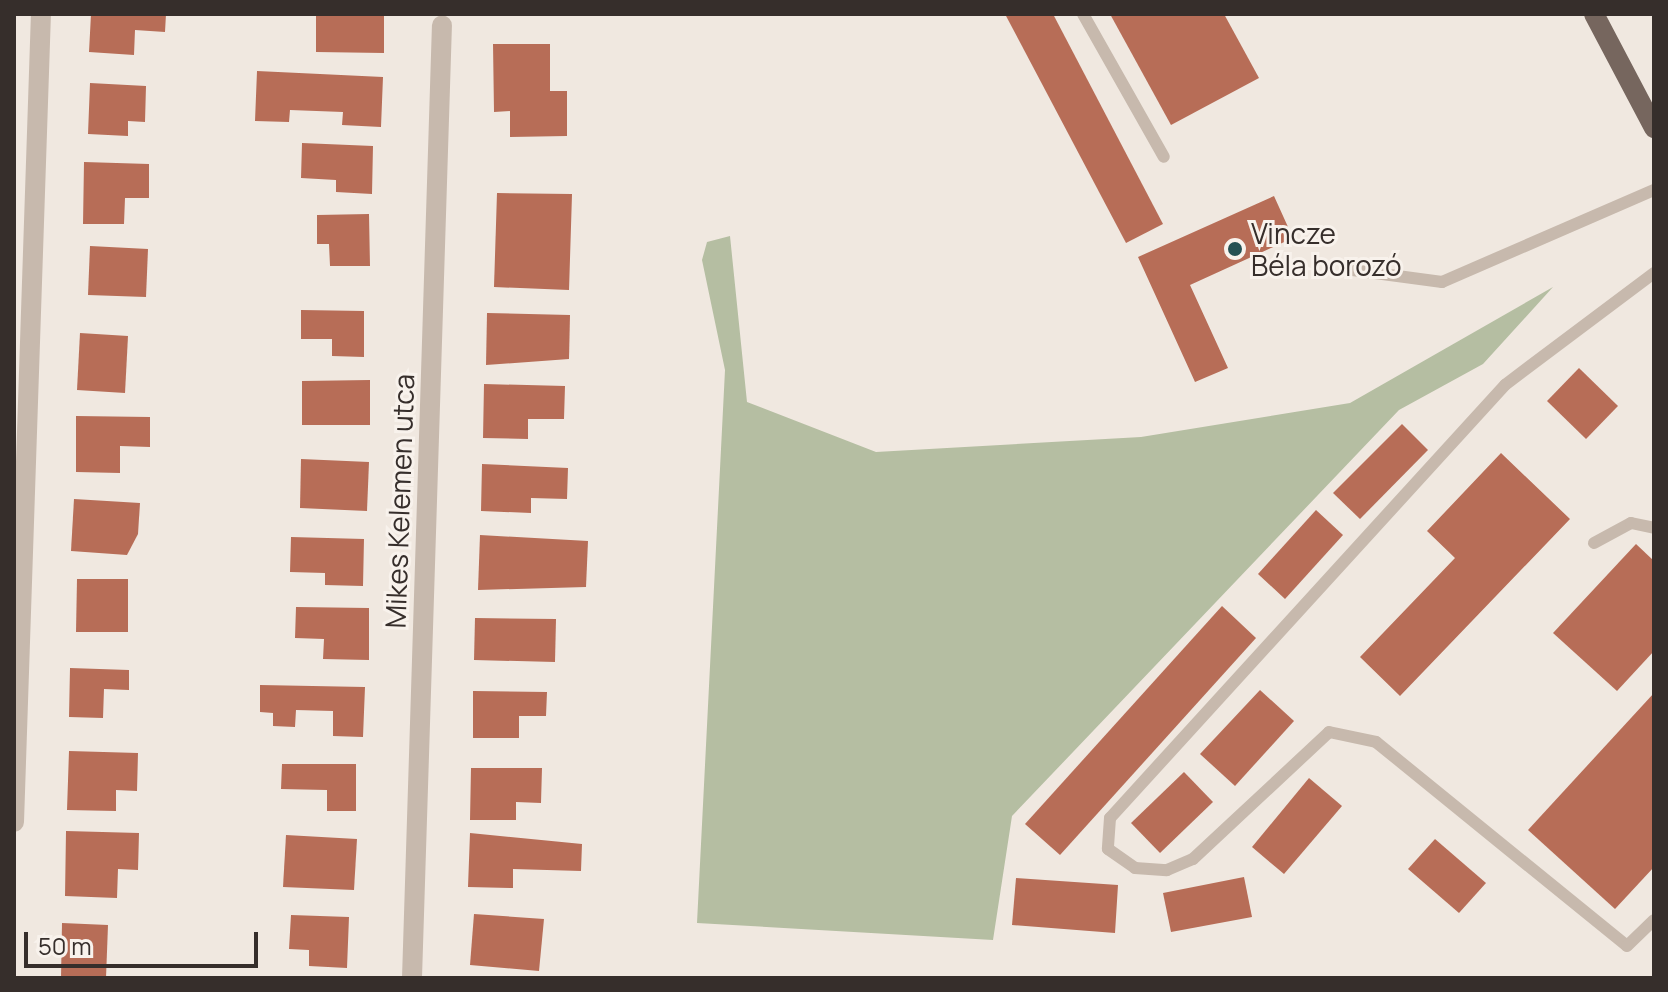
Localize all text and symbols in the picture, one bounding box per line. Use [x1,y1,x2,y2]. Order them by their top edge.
place label: Vincze Béla borozó [1251,216,1401,282]
marker: Vincze Béla borozó [1226,240,1244,258]
street label: Mikes Kelemen utca [378,373,420,629]
scale bar [28,916,262,966]
text: 50 m [38,929,92,962]

